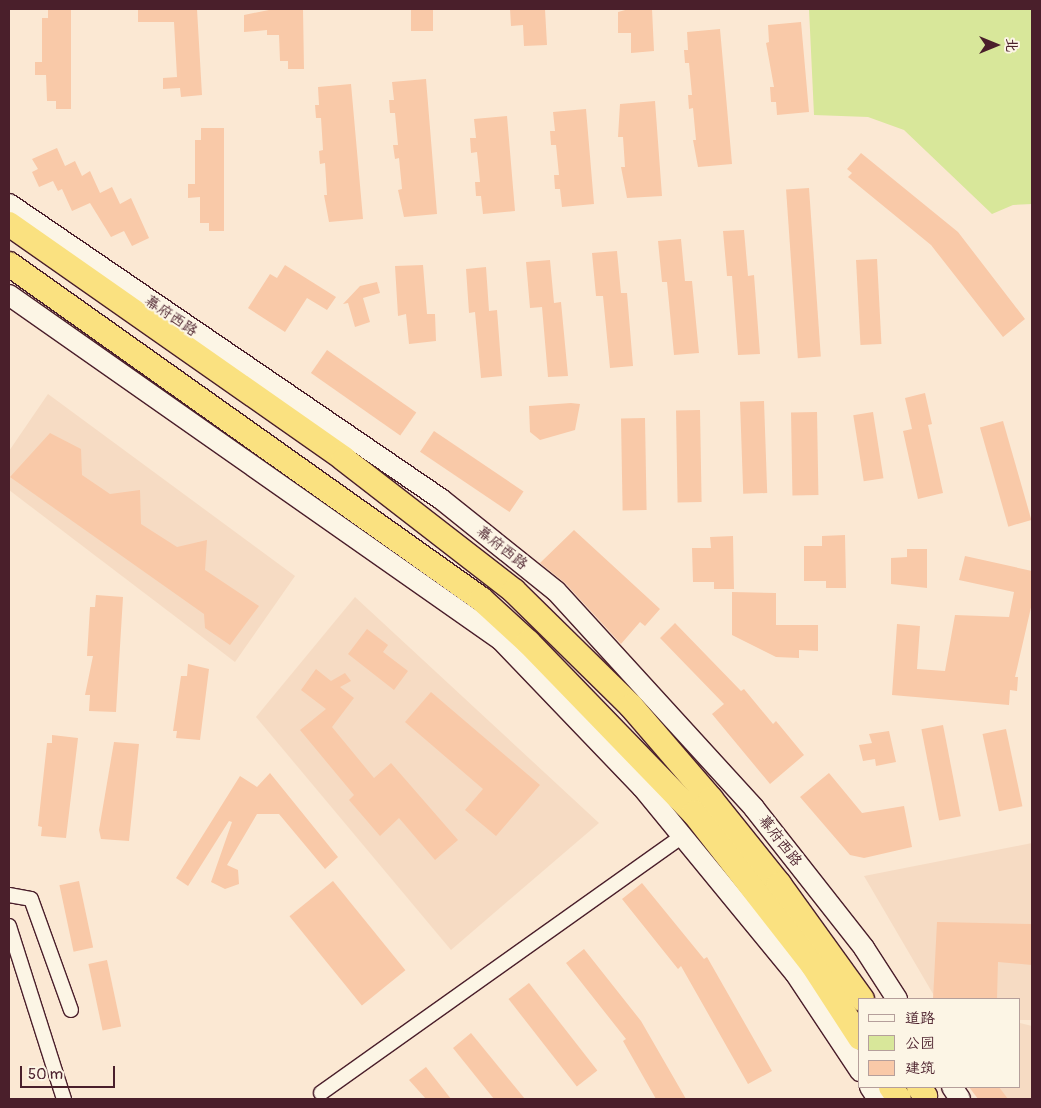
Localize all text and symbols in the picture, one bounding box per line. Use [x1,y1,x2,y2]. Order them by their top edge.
north arrow [971,20,1021,70]
text: 北 [1003,38,1020,52]
street label: 幕府西路 [141,292,201,340]
street label: 幕府西路 [473,522,531,574]
street label: 幕府西路 [754,812,806,870]
legend [858,998,1021,1088]
text: 道路 [905,1009,935,1028]
text: 公园 [905,1034,935,1053]
scale bar [22,1056,118,1088]
text: 建筑 [905,1059,935,1078]
text: 50 m [28,1065,63,1084]

